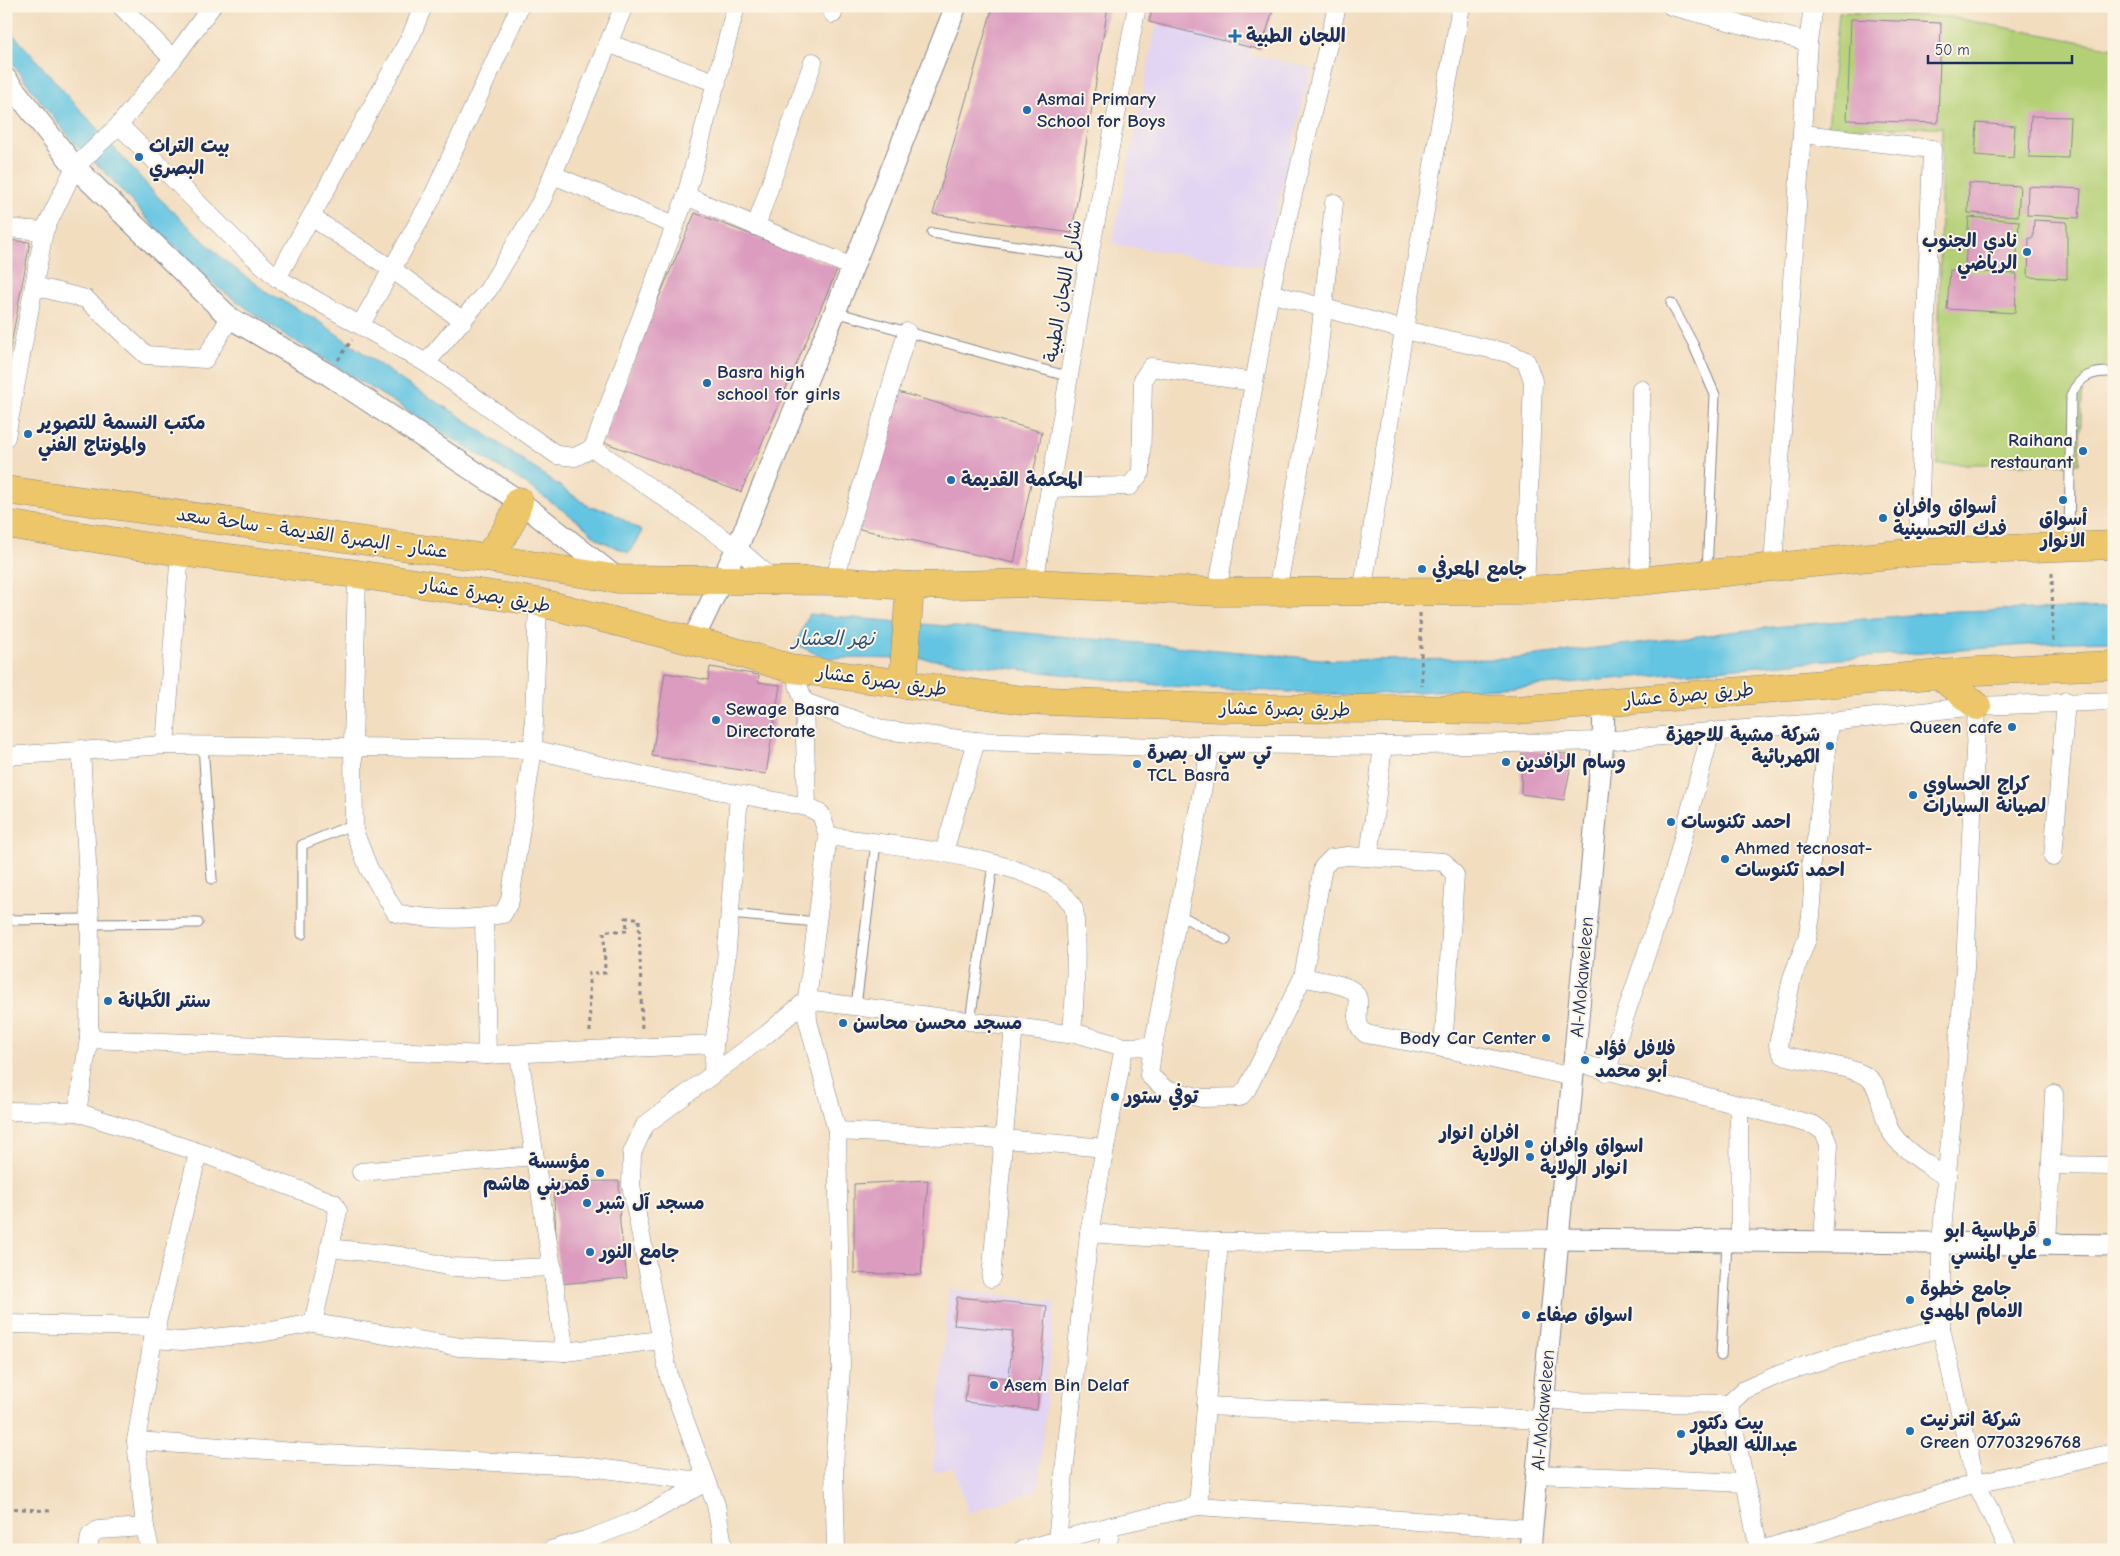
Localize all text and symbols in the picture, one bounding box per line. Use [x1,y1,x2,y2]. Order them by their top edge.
place label: اللجان الطبية [1246,25,1346,48]
marker: اللجان الطبية [1228,29,1242,43]
scale bar [1928,32,2071,64]
text: 50 m [1935,41,1970,59]
place label: Asmai Primary School for Boys [1037,88,1165,132]
marker: Asmai Primary School for Boys [1021,104,1033,116]
place label: بيت التراث البصري [149,135,229,182]
marker: بيت التراث البصري [133,151,145,163]
street label: شارع اللجان الطبية [1040,218,1088,364]
place label: نادي الجنوب الرياضي [1922,230,2017,279]
marker: نادي الجنوب الرياضي [2021,246,2033,258]
place label: Basra high school for girls [717,361,840,405]
marker: Basra high school for girls [701,377,713,389]
place label: مكتب النسمة للتصوير والمونتاج الفني [36,412,205,461]
marker: مكتب النسمة للتصوير والمونتاج الفني [22,428,34,440]
place label: Raihana restaurant [1990,429,2074,473]
marker: Raihana restaurant [2077,445,2089,457]
place label: المحكمة القديمة [961,469,1083,491]
marker: المحكمة القديمة [945,474,957,486]
marker: أسواق الانوار [2057,494,2069,506]
place label: أسواق وافران فدك التحسينية [1893,495,2007,540]
street label: عشار - البصرة القديمة - ساحة سعد [175,503,449,563]
place label: أسواق الانوار [2039,507,2088,553]
marker: أسواق وافران فدك التحسينية [1877,512,1889,524]
place label: جامع المعرفي [1432,555,1527,583]
marker: جامع المعرفي [1416,563,1428,575]
street label: طريق بصرة عشار [418,572,552,617]
water label: نهر العشار [789,627,877,650]
street label: طريق بصرة عشار [814,661,948,701]
street label: طريق بصرة عشار [1621,678,1755,712]
street label: طريق بصرة عشار [1217,697,1351,721]
place label: Sewage Basra Directorate [726,698,840,742]
marker: Sewage Basra Directorate [710,714,722,726]
place label: Queen cafe [1910,716,2002,738]
marker: Queen cafe [2006,721,2018,733]
place label: شركة مشية للاجهزة الكهربائية [1666,724,1820,769]
marker: شركة مشية للاجهزة الكهربائية [1824,740,1836,752]
place label: تي سي ال بصرة TCL Basra [1147,742,1273,786]
place label: وسام الرافدين [1516,751,1626,776]
marker: وسام الرافدين [1500,756,1512,768]
marker: تي سي ال بصرة TCL Basra [1131,758,1143,770]
place label: كراج الحساوي لصيانة السيارات [1923,773,2046,817]
marker: كراج الحساوي لصيانة السيارات [1907,789,1919,801]
place label: احمد تكنوسات [1681,811,1791,834]
marker: احمد تكنوسات [1665,816,1677,828]
place label: Ahmed tecnosat- احمد تكنوسات [1735,837,1873,882]
marker: Ahmed tecnosat- احمد تكنوسات [1719,853,1731,865]
street label: Al-Mokaweleen [1566,915,1598,1039]
place label: سنتر الگطانة [118,989,211,1012]
marker: سنتر الگطانة [102,995,114,1007]
place label: مسجد محسن محاسن [853,1012,1022,1034]
marker: مسجد محسن محاسن [837,1017,849,1029]
place label: Body Car Center [1400,1027,1536,1049]
marker: Body Car Center [1540,1032,1552,1044]
place label: فلافل فؤاد أبو محمد [1595,1038,1676,1083]
marker: فلافل فؤاد أبو محمد [1579,1054,1591,1066]
place label: توفي ستور [1123,1083,1200,1111]
marker: توفي ستور [1109,1091,1121,1103]
place label: افران انوار الولاية [1438,1122,1519,1168]
place label: اسواق وافران انوار الولاية [1540,1135,1643,1181]
marker: افران انوار الولاية [1523,1138,1535,1150]
place label: مؤسسة قمربني هاشم [483,1151,590,1200]
marker: اسواق وافران انوار الولاية [1524,1151,1536,1163]
marker: مؤسسة قمربني هاشم [594,1167,606,1179]
place label: مسجد آل شبر [595,1192,705,1215]
marker: مسجد آل شبر [581,1197,593,1209]
place label: قرطاسية ابو علي المنسي [1943,1220,2037,1269]
marker: قرطاسية ابو علي المنسي [2041,1236,2053,1248]
place label: جامع النور [598,1241,679,1265]
marker: جامع النور [584,1246,596,1258]
place label: جامع خطوة الامام المهدي [1920,1278,2023,1325]
marker: جامع خطوة الامام المهدي [1904,1294,1916,1306]
place label: اسواق صفاء [1536,1304,1632,1327]
marker: اسواق صفاء [1520,1309,1532,1321]
street label: Al-Mokaweleen [1527,1348,1559,1472]
place label: Asem Bin Delaf [1004,1374,1129,1396]
marker: Asem Bin Delaf [988,1379,1000,1391]
place label: شركة انترنيت Green 07703296768 [1920,1409,2081,1453]
place label: بيت دكتور عبدالله العطار [1689,1412,1797,1457]
marker: شركة انترنيت Green 07703296768 [1904,1425,1916,1437]
marker: بيت دكتور عبدالله العطار [1675,1428,1687,1440]

